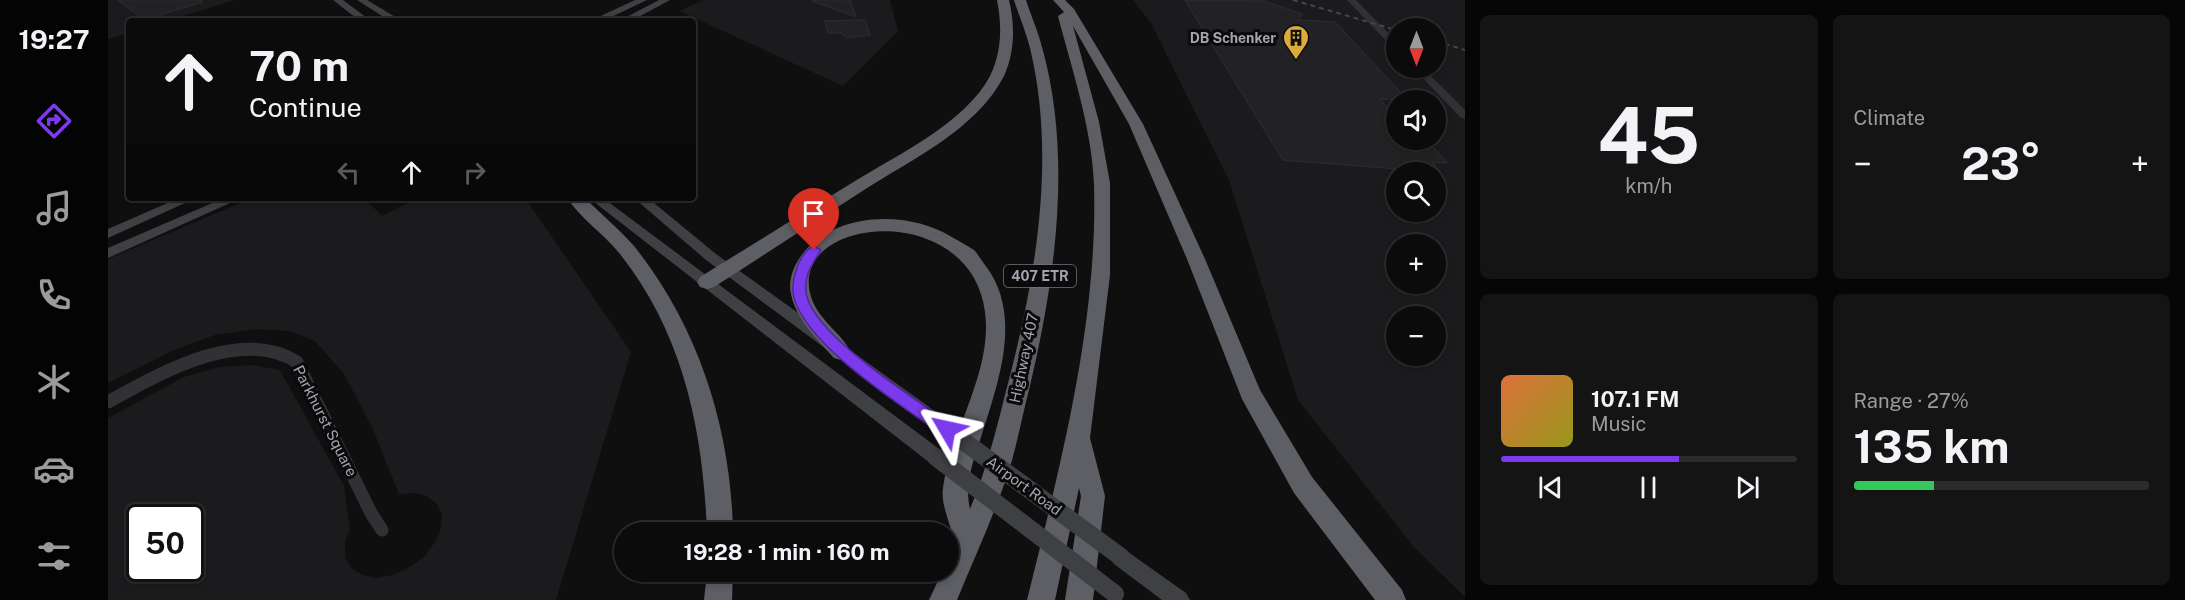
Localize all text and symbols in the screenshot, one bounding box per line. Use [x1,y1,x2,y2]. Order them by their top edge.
north arrow [1386,18,1446,78]
map controls [1386,18,1446,366]
text: 19:27 [18,23,90,55]
building icon: DB Schenker [1281,23,1311,61]
place label: DB Schenker [1190,30,1276,46]
text: 70 m [249,41,349,90]
icon: ahead [150,42,228,120]
text: 45 [1597,89,1700,181]
button: sound [1386,90,1446,150]
text: Continue [249,91,362,123]
icon: directions [33,100,75,142]
text: Climate [1854,106,1925,130]
text: 23° [1961,137,2041,190]
text: − [1854,145,1872,183]
text: + [2131,145,2149,183]
icon: left [332,156,365,189]
icon: ahead [395,156,428,189]
icon: right [458,156,491,189]
button: search [1386,162,1446,222]
text: km/h [1625,174,1672,198]
icon: music [33,187,75,229]
pin [788,188,839,250]
icon: arrive [797,197,830,230]
button: + [1386,234,1446,294]
road number: 407 ETR [1004,265,1076,287]
icon: phone [33,274,75,316]
button: − [1386,306,1446,366]
street label: Highway 407 [1006,311,1041,404]
icon: climate [33,361,75,403]
street label: Parkhurst Square [290,362,361,479]
text: 107.1 FM [1591,386,1680,412]
text: Range · 27% [1854,389,1969,413]
position arrow [915,397,979,461]
text: Music [1591,412,1646,436]
text: 135 km [1854,420,2010,473]
icon: car [33,448,75,490]
street label: Airport Road [984,453,1065,518]
icon: previous [1534,471,1567,504]
icon: pause [1632,471,1665,504]
icon: next [1731,471,1764,504]
speed limit sign: 50 [126,504,204,582]
icon: filters [33,535,75,577]
text: 19:28 · 1 min · 160 m [684,539,889,565]

